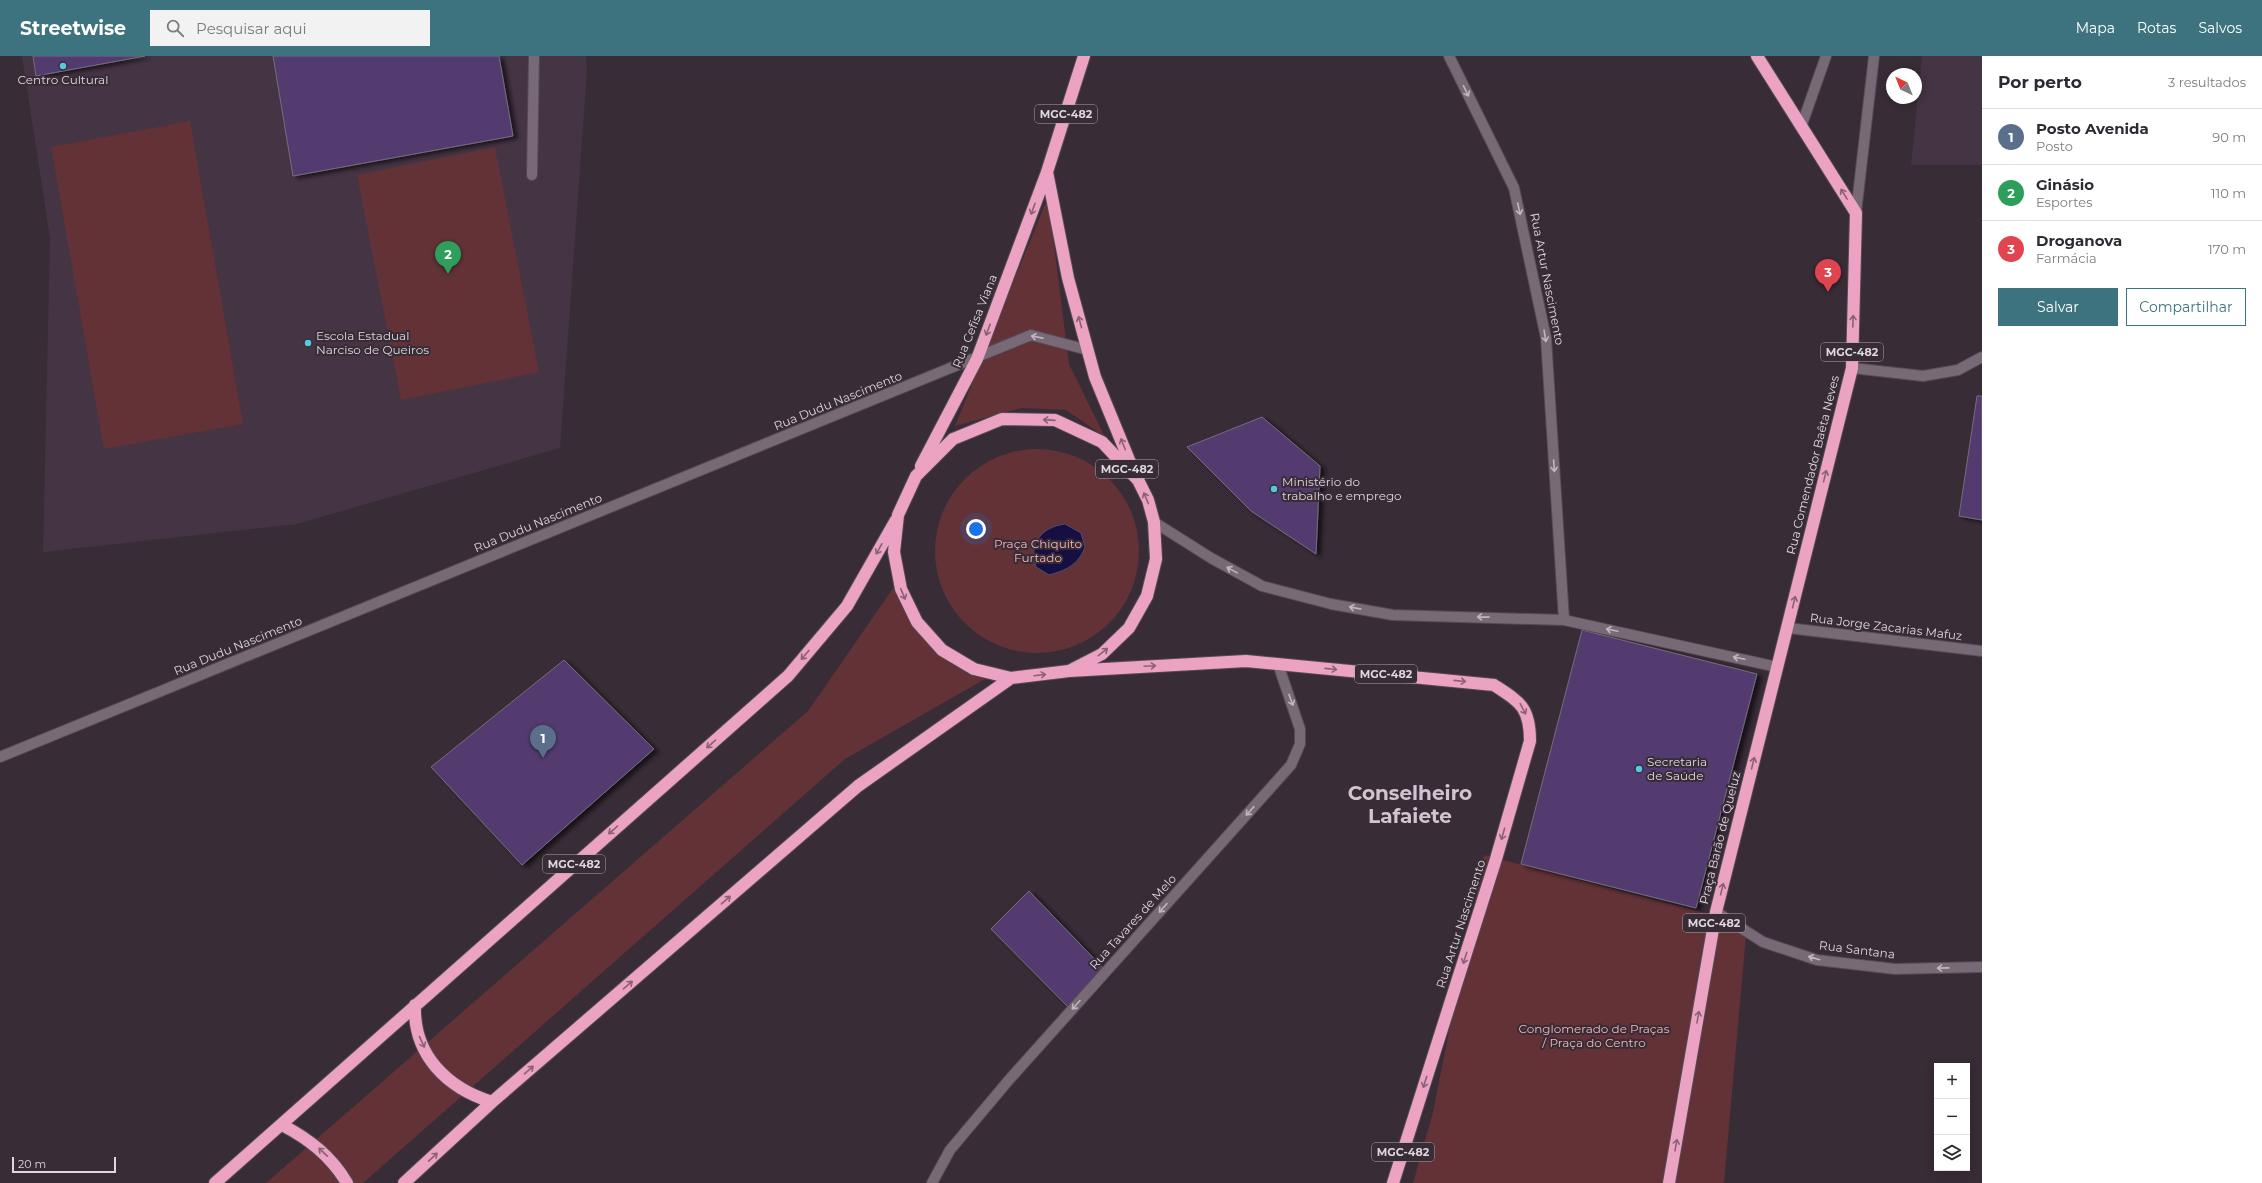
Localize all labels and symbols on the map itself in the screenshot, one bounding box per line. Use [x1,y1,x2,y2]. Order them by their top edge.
marker: Centro Cultural [58,61,68,71]
north arrow [1886,68,1922,104]
place label: Centro Cultural [18,72,108,87]
one-way arrow [1463,85,1470,97]
road number: MGC-482 [1035,105,1097,123]
one-way arrow [1840,189,1849,200]
one-way arrow [1029,202,1037,214]
one-way arrow [1515,202,1523,215]
street label: Rua Artur Nascimento [1527,212,1568,346]
pin: 2 [435,241,461,274]
pin: 3 [1815,259,1841,292]
street label: Rua Cefisa Viana [949,272,1000,370]
one-way arrow [1850,315,1857,328]
one-way arrow [1076,316,1083,329]
one-way arrow [983,324,991,336]
place label: Escola Estadual Narciso de Queiros [316,328,429,357]
one-way arrow [1542,330,1550,343]
one-way arrow [1030,333,1043,341]
marker: Escola Estadual Narciso de Queiros [303,338,313,348]
road number: MGC-482 [1821,343,1883,361]
street label: Rua Dudu Nascimento [771,368,904,433]
street label: Rua Comendador Baêta Neves [1783,374,1842,556]
one-way arrow [1043,417,1056,424]
one-way arrow [1118,439,1126,451]
one-way arrow [1551,459,1558,472]
road number: MGC-482 [1096,460,1158,478]
one-way arrow [1822,470,1830,483]
place label: Ministério do trabalho e emprego [1282,474,1402,503]
marker: Ministério do trabalho e emprego [1269,484,1279,494]
street label: Rua Dudu Nascimento [471,490,604,555]
one-way arrow [1142,493,1149,505]
your location [966,519,986,539]
park label: Praça Chiquito Furtado [994,536,1082,565]
one-way arrow [875,543,883,555]
one-way arrow [1226,565,1238,573]
one-way arrow [900,587,907,599]
one-way arrow [1791,596,1798,609]
one-way arrow [1349,604,1362,612]
street label: Rua Jorge Zacarias Mafuz [1809,610,1963,643]
street label: Rua Dudu Nascimento [171,613,304,678]
one-way arrow [1477,614,1490,621]
one-way arrow [1606,626,1619,634]
one-way arrow [1097,647,1108,656]
one-way arrow [801,650,810,661]
one-way arrow [1733,654,1746,662]
one-way arrow [1143,663,1156,670]
one-way arrow [1324,665,1337,672]
road number: MGC-482 [1355,665,1417,683]
one-way arrow [1033,671,1046,678]
one-way arrow [1453,678,1466,685]
one-way arrow [1287,694,1295,706]
one-way arrow [1520,703,1528,715]
pin: 1 [530,725,556,758]
one-way arrow [706,739,716,748]
place label: Secretaria de Saúde [1647,754,1707,783]
one-way arrow [1750,756,1758,769]
marker: Secretaria de Saúde [1634,764,1644,774]
street label: Praça Barão de Queluz [1696,770,1743,906]
district label: Conselheiro Lafaiete [1348,781,1472,828]
one-way arrow [1245,806,1254,816]
one-way arrow [608,825,618,835]
one-way arrow [1499,827,1506,840]
road number: MGC-482 [543,855,605,873]
street label: Rua Artur Nascimento [1433,858,1488,990]
street label: Rua Tavares de Melo [1086,871,1179,972]
one-way arrow [1719,883,1726,896]
one-way arrow [721,895,731,904]
one-way arrow [1158,903,1167,913]
road number: MGC-482 [1683,914,1745,932]
street label: Rua Santana [1818,937,1896,962]
one-way arrow [1461,951,1468,964]
one-way arrow [1807,954,1820,961]
one-way arrow [1937,964,1950,972]
one-way arrow [622,980,633,989]
one-way arrow [1071,999,1080,1010]
one-way arrow [1694,1010,1702,1023]
park label: Conglomerado de Praças / Praça do Centro [1518,1021,1670,1050]
one-way arrow [419,1036,426,1048]
one-way arrow [524,1065,535,1074]
one-way arrow [1421,1075,1429,1087]
one-way arrow [1672,1138,1680,1151]
road number: MGC-482 [1372,1143,1434,1161]
one-way arrow [318,1148,328,1157]
one-way arrow [428,1152,438,1161]
scale bar [12,1155,116,1174]

